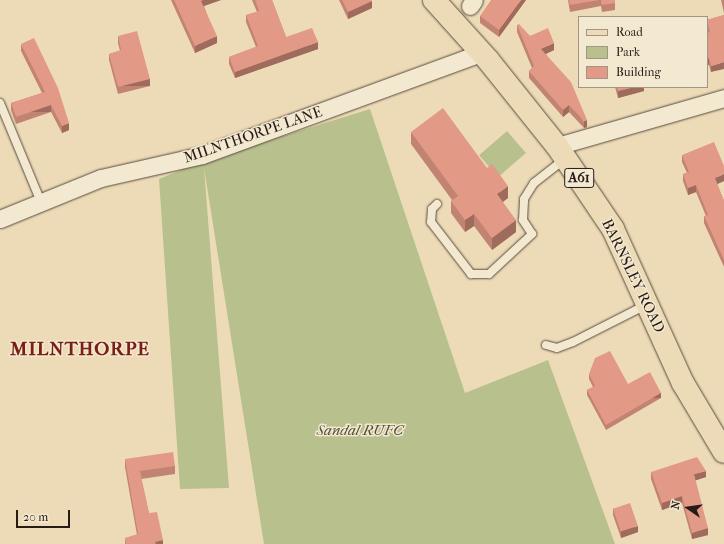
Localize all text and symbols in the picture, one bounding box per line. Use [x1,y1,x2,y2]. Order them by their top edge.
legend [578,16,708,88]
text: Road [616,25,643,39]
text: Park [616,45,640,59]
text: Building [616,65,661,79]
street label: MILNTHORPE LANE [181,103,325,167]
road number: A61 [564,166,594,190]
street label: BARNSLEY ROAD [598,216,668,336]
district label: MILNTHORPE [10,339,150,361]
park label: Sandal RUFC [317,422,403,440]
north arrow [668,488,708,528]
text: N [669,500,683,511]
scale bar [18,502,72,528]
text: 20 m [23,510,48,524]

